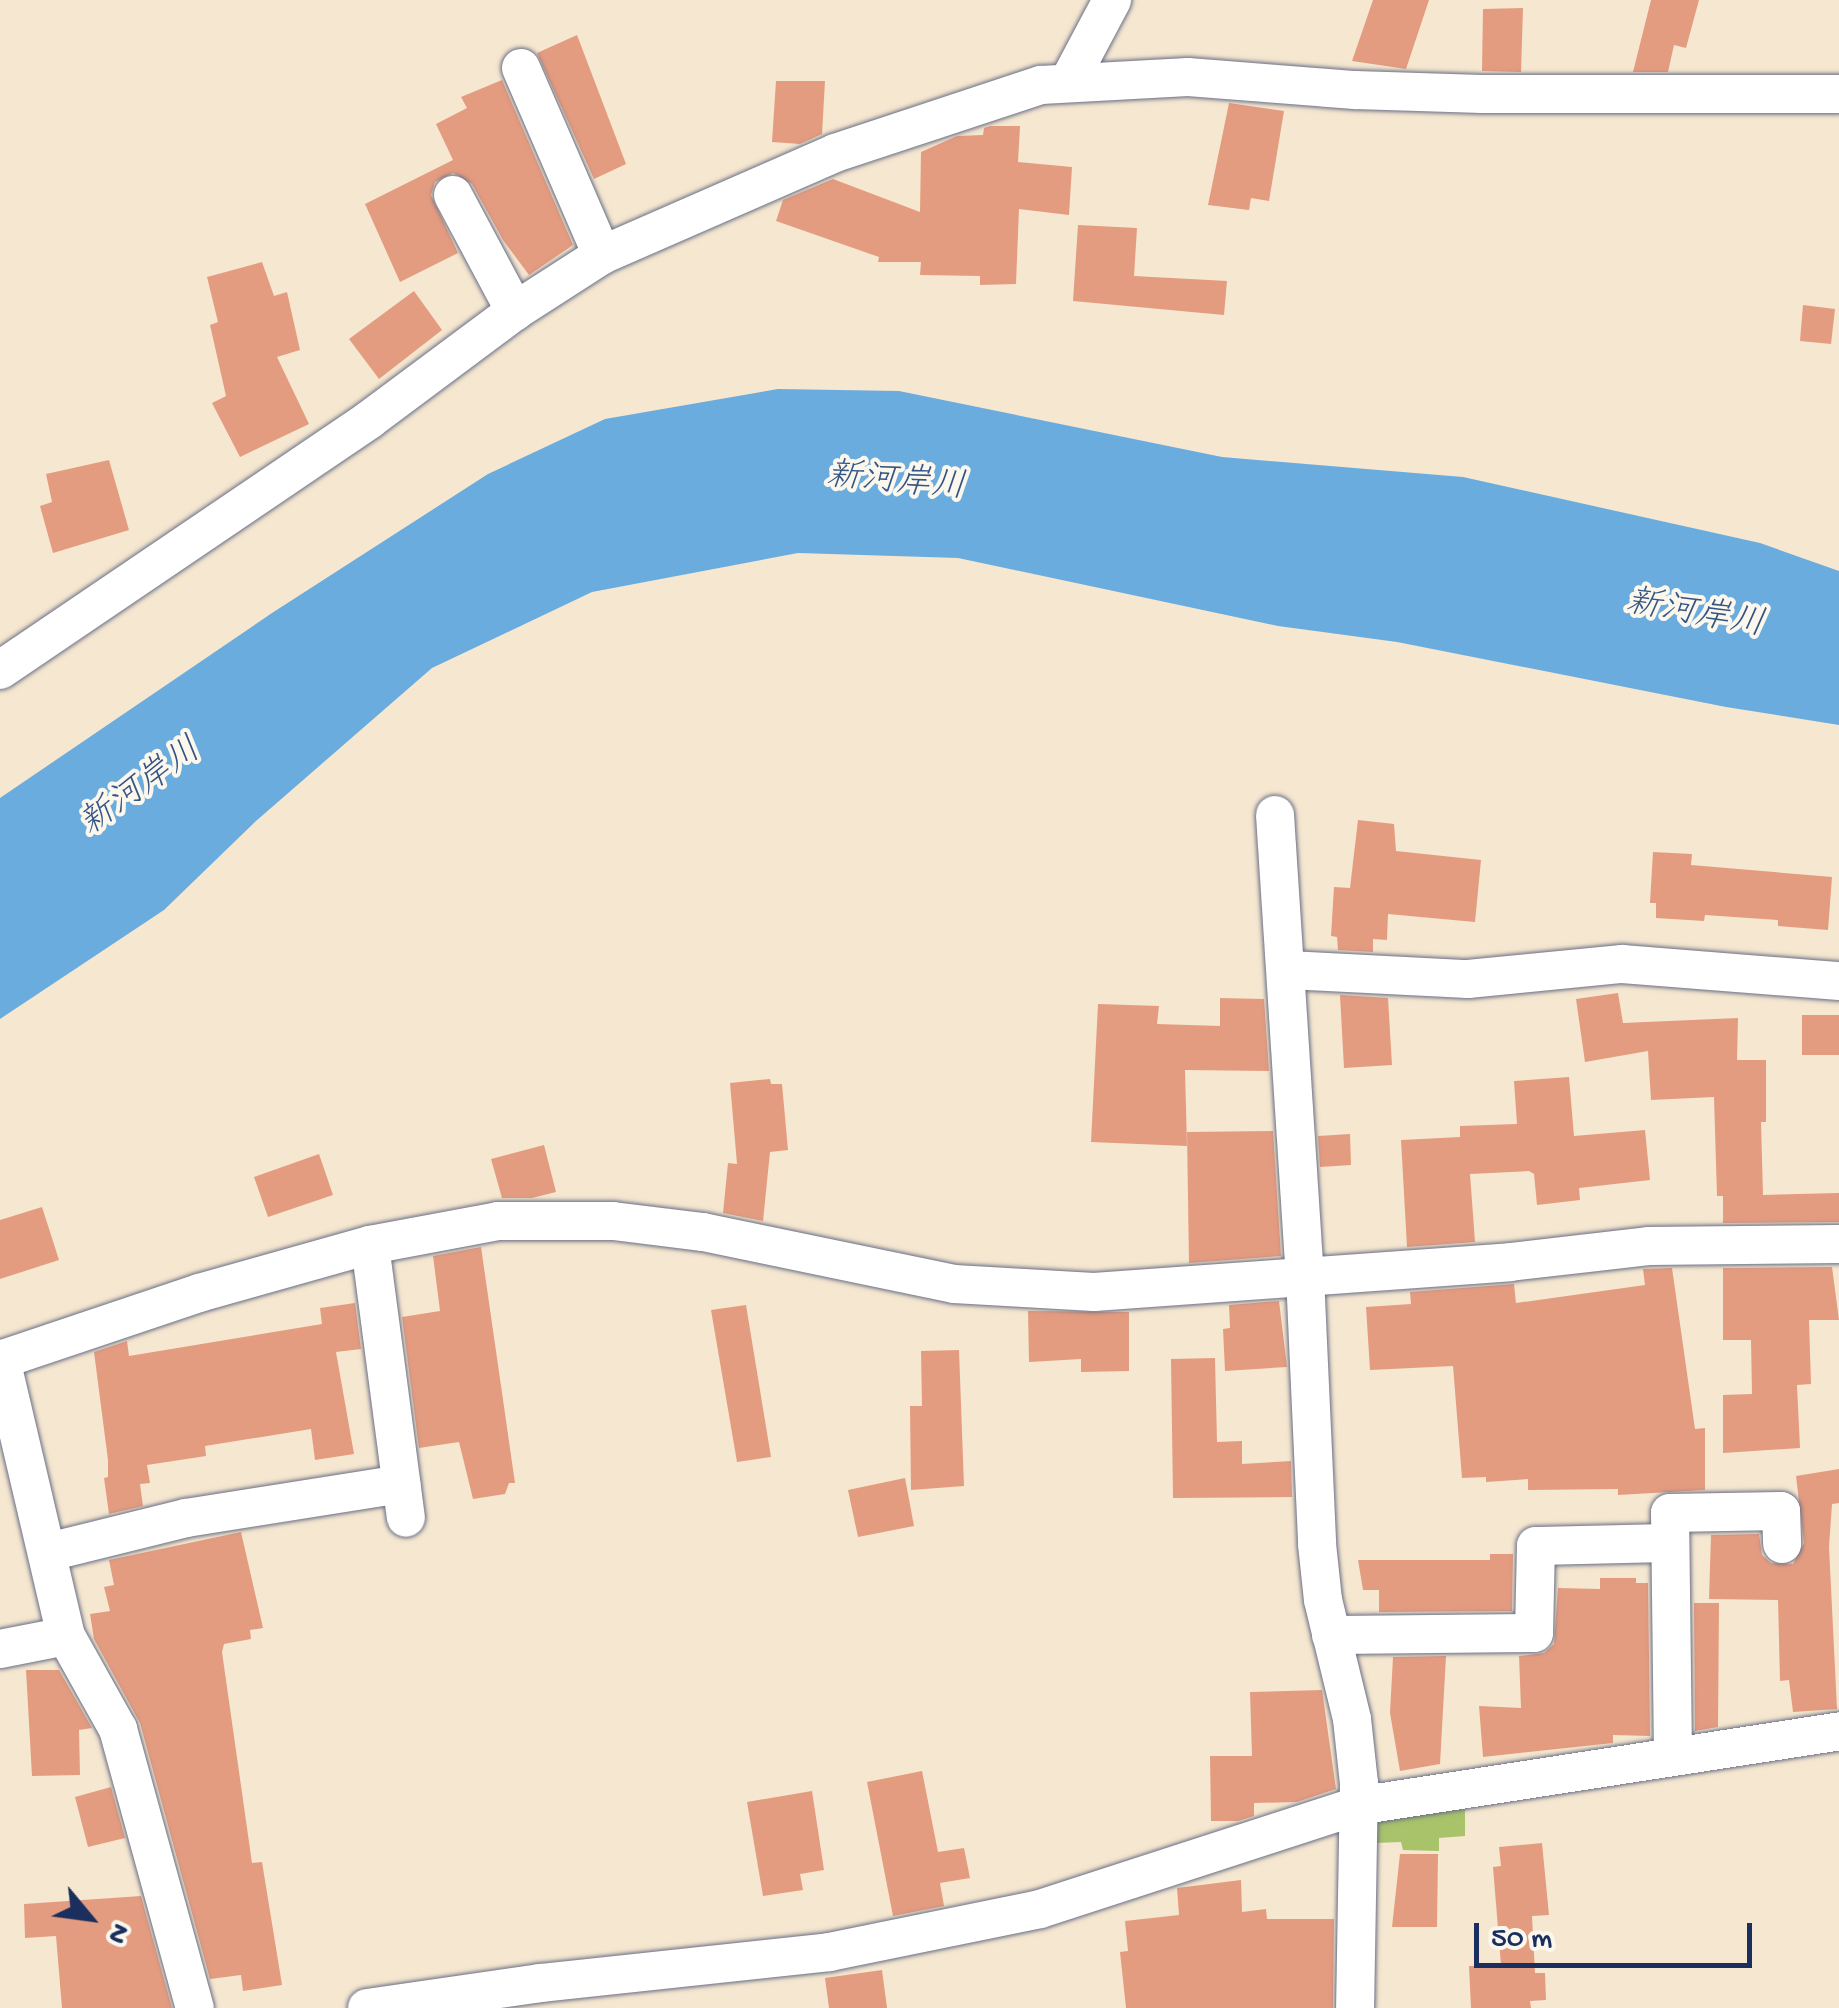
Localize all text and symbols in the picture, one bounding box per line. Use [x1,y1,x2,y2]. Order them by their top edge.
water label: 新河岸川 [824,457,968,511]
water label: 新河岸川 [1622,583,1768,649]
water label: 新河岸川 [73,731,211,847]
north arrow [40,1868,140,1968]
scale bar [1479,1903,1756,1965]
text: N [98,1917,136,1949]
text: 50 m [1491,1923,1552,1958]

